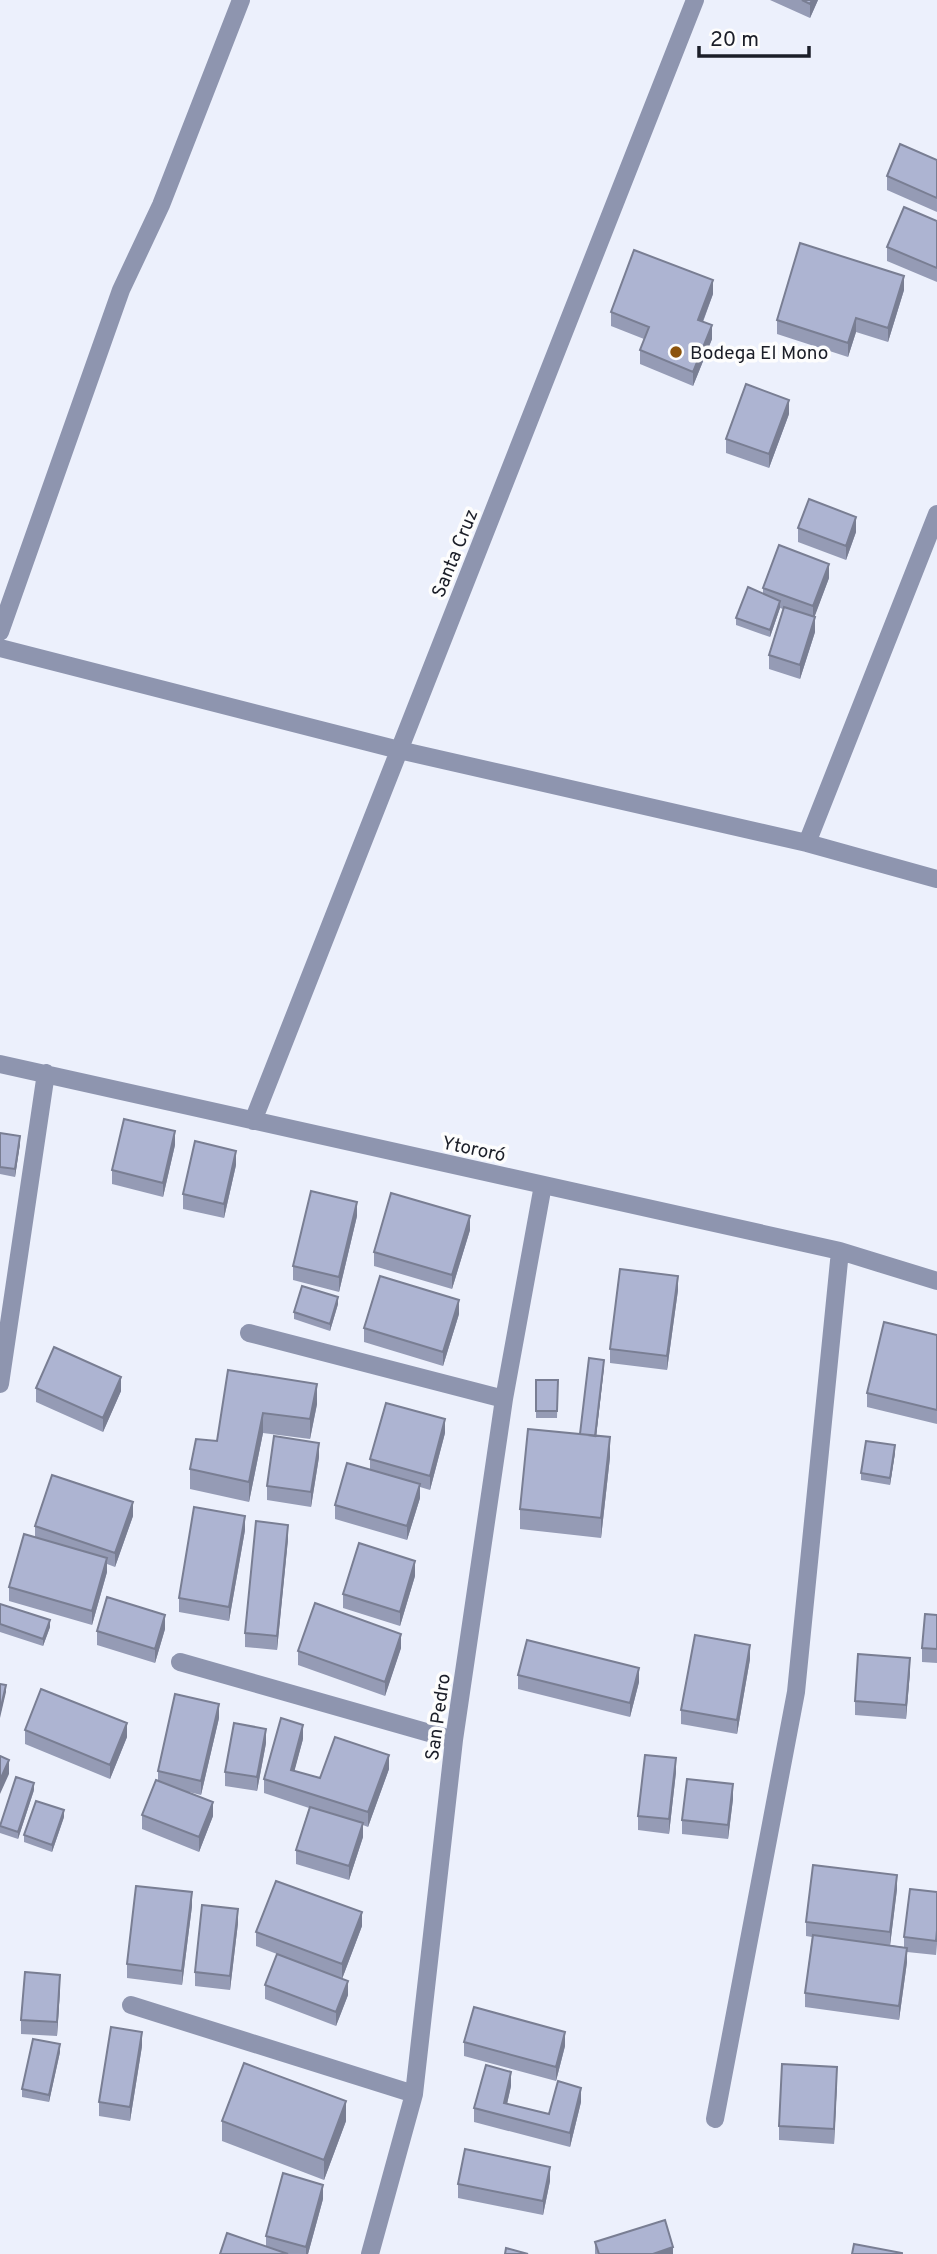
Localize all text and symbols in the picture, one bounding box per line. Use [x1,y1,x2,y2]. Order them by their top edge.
scale bar [699,14,809,58]
text: 20 m [710,27,759,54]
place label: Bodega El Mono [690,342,828,366]
marker: Bodega El Mono [668,344,684,360]
street label: Santa Cruz [427,506,484,601]
street label: Ytororó [440,1132,508,1168]
street label: San Pedro [421,1672,457,1762]

